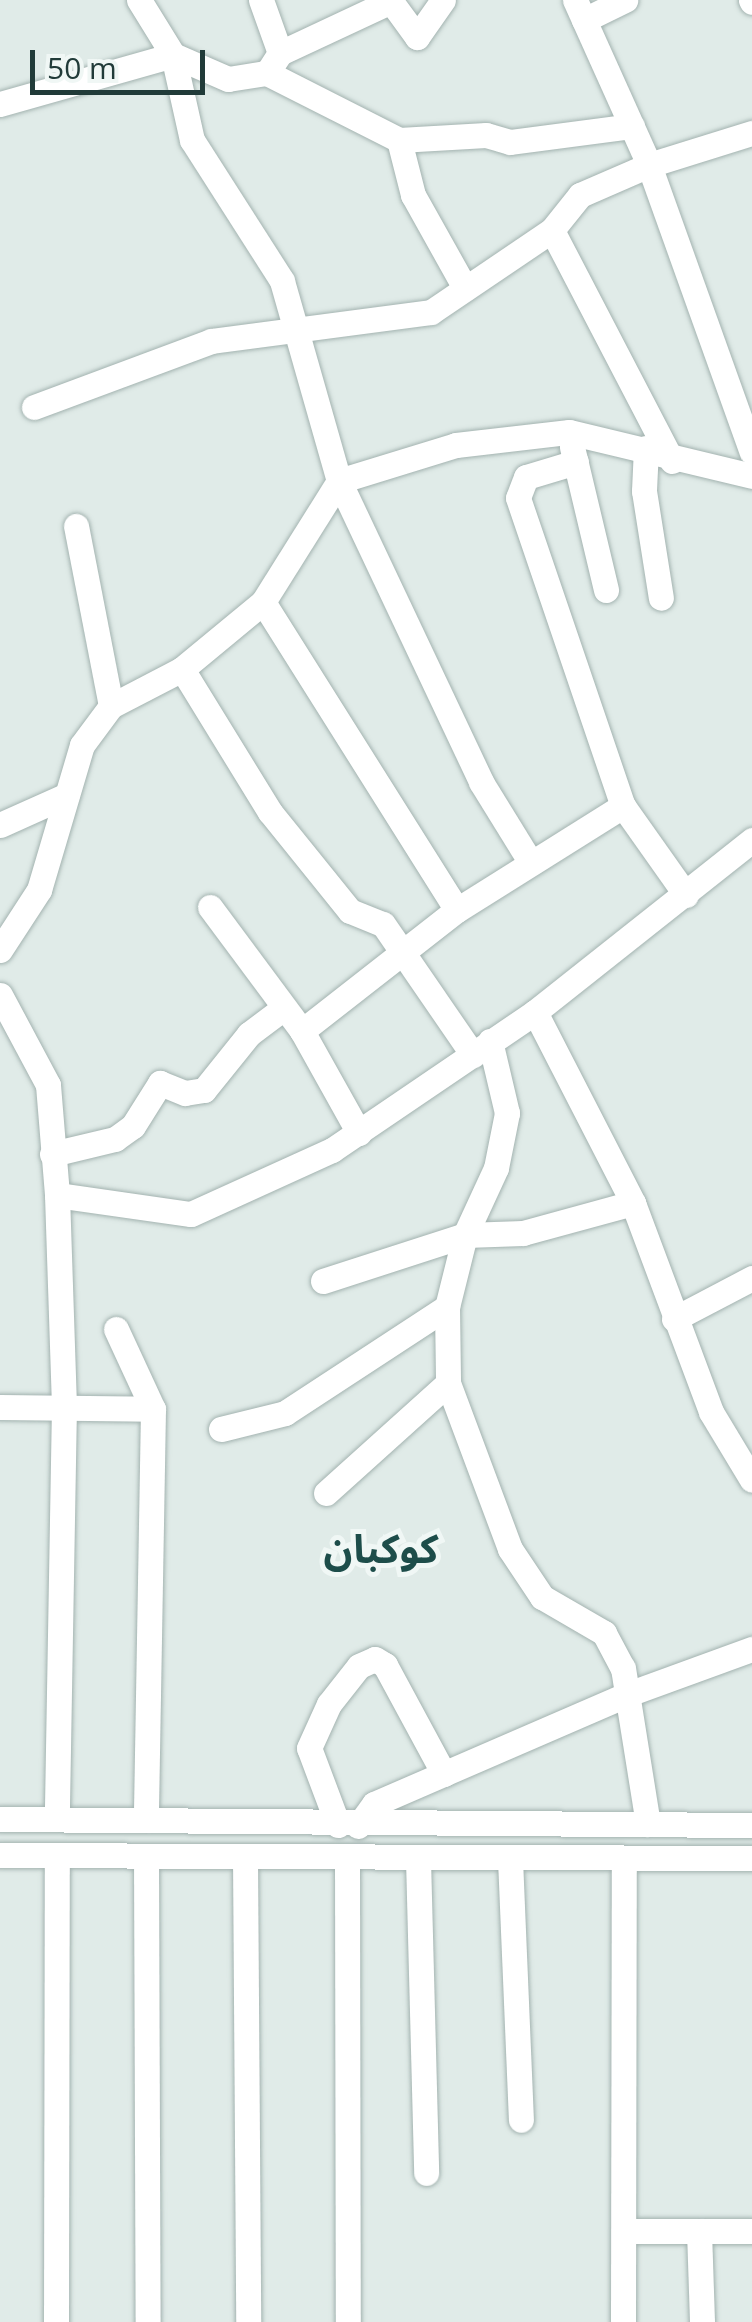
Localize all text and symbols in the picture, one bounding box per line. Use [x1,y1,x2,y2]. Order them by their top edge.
scale bar [35,30,210,92]
text: 50 m [47,47,117,88]
district label: كوكبان [324,1524,438,1572]

